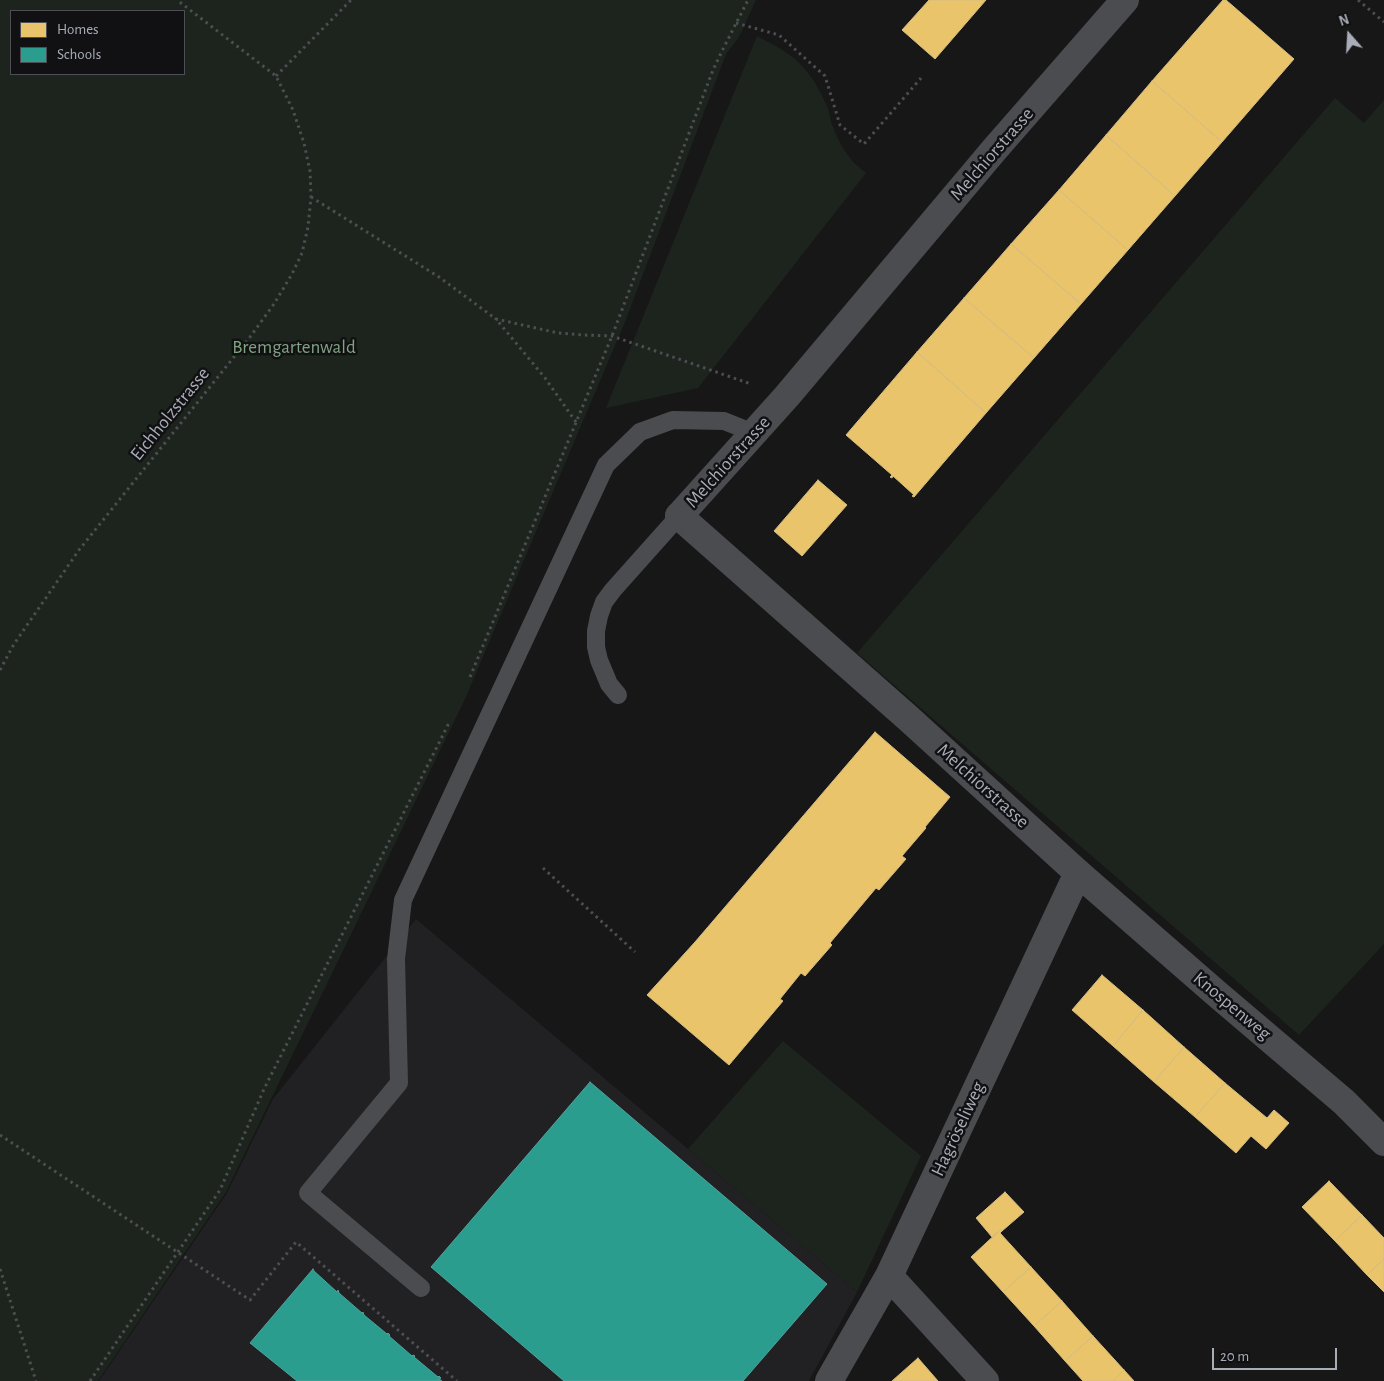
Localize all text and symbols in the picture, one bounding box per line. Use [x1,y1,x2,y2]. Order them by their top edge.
legend [10,10,185,75]
north arrow [1324,10,1374,60]
text: N [1337,13,1351,29]
text: Homes [57,22,99,37]
text: Schools [57,47,101,62]
street label: Melchiorstrasse [945,103,1039,205]
park label: Bremgartenwald [232,336,356,358]
street label: Eichholzstrasse [125,363,215,465]
street label: Melchiorstrasse [681,411,775,513]
street label: Melchiorstrasse [932,739,1034,833]
street label: Knospenweg [1188,967,1276,1045]
street label: Hagröseliweg [926,1078,990,1180]
scale bar [1214,1338,1339,1370]
text: 20 m [1220,1349,1249,1364]

